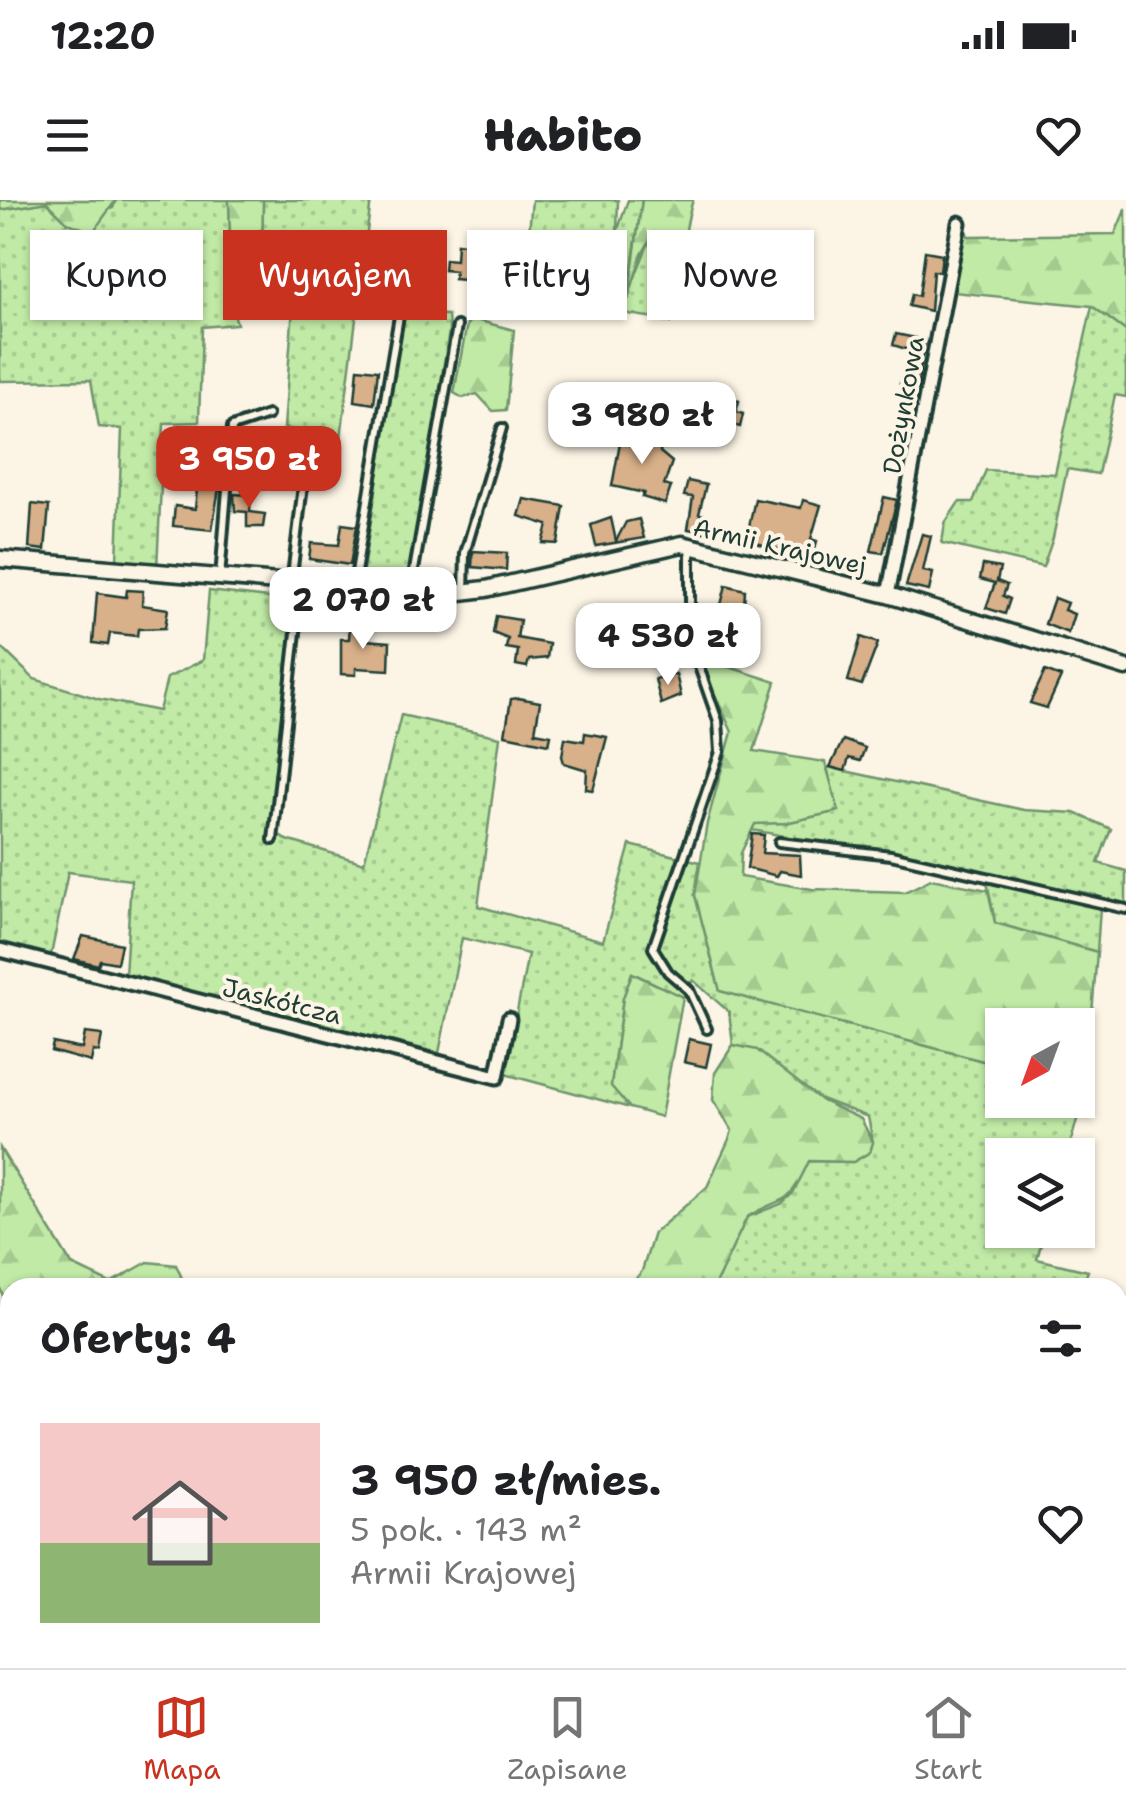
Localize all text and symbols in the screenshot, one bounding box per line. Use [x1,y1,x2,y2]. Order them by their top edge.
text: 12:20 [50,10,156,61]
text: Habito [484,105,642,165]
icon: menu [40,108,95,163]
icon: heart [1031,108,1086,163]
chip: Kupno [30,230,203,320]
chip: Wynajem [223,230,447,320]
chip: Filtry [467,230,627,320]
chip: Nowe [647,230,814,320]
street label: Dożynkowa [874,333,932,477]
pin: 3 980 zł [539,382,745,467]
text: 3 980 zł [570,393,714,436]
pin: 3 950 zł [146,426,352,511]
text: 3 950 zł [178,437,320,480]
street label: Armii Krajowej [690,510,870,582]
pin: 2 070 zł [260,567,466,652]
text: 2 070 zł [292,578,434,621]
pin: 4 530 zł [565,603,771,688]
text: 4 530 zł [598,614,738,657]
street label: Jaskółcza [219,970,346,1032]
north arrow [985,1008,1095,1118]
map controls [985,1008,1095,1248]
button: layers [985,1138,1095,1248]
text: Oferty: 4 [40,1310,236,1366]
icon: filters [1033,1311,1088,1366]
text: 3 950 zł/mies. [350,1452,662,1508]
icon: home [120,1463,240,1583]
icon: heart [1033,1496,1088,1551]
text: 5 pok. · 143 m² [350,1508,582,1551]
text: Armii Krajowej [350,1551,576,1594]
tab: Mapa [143,1690,221,1788]
tab: Zapisane [507,1690,628,1788]
tab: Start [914,1690,983,1788]

